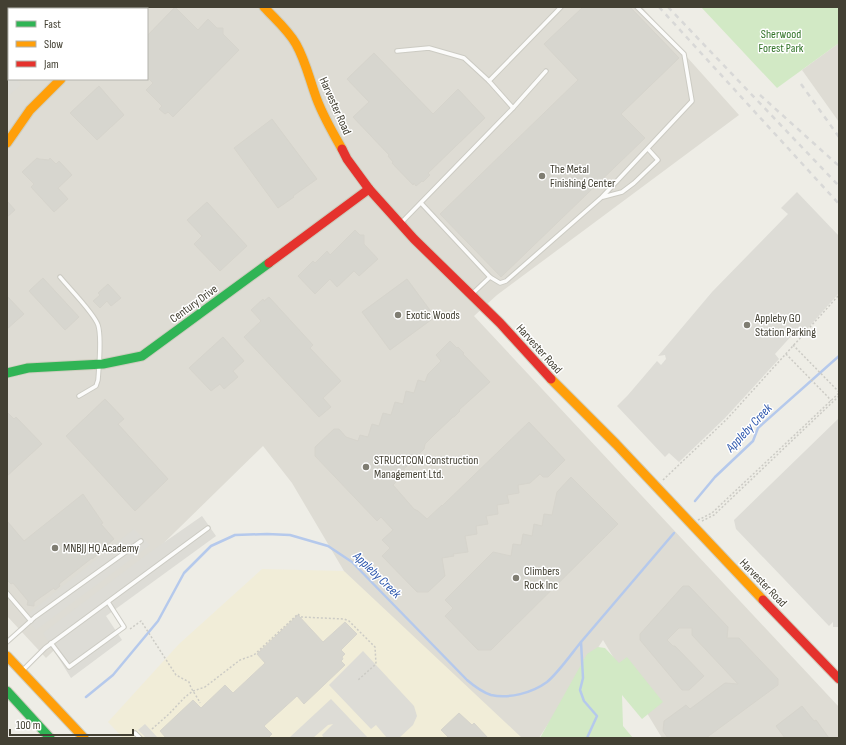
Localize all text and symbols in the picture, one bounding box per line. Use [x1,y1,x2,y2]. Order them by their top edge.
legend [8,8,148,80]
text: Fast [44,17,61,32]
park label: Sherwood Forest Park [759,27,804,56]
text: Slow [44,37,63,52]
text: Jam [43,57,59,72]
street label: Harvester Road [316,75,354,137]
place label: The Metal Finishing Center [550,162,616,191]
marker: The Metal Finishing Center [537,171,547,181]
street label: Century Drive [167,282,221,326]
place label: Exotic Woods [406,308,460,323]
marker: Exotic Woods [393,310,403,320]
place label: Appleby GO Station Parking [754,311,816,340]
marker: Appleby GO Station Parking [742,320,752,330]
street label: Harvester Road [513,321,565,377]
water label: Appleby Creek [722,400,776,456]
place label: STRUCTCON Construction Management Ltd. [374,453,478,482]
marker: STRUCTCON Construction Management Ltd. [361,462,371,472]
place label: MNBJJ HQ Academy [63,541,139,556]
marker: MNBJJ HQ Academy [50,543,60,553]
water label: Appleby Creek [349,548,405,603]
street label: Harvester Road [736,556,790,610]
place label: Climbers Rock Inc [524,564,560,593]
marker: Climbers Rock Inc [511,573,521,583]
scale bar [10,711,133,737]
text: 100 m [16,718,41,733]

